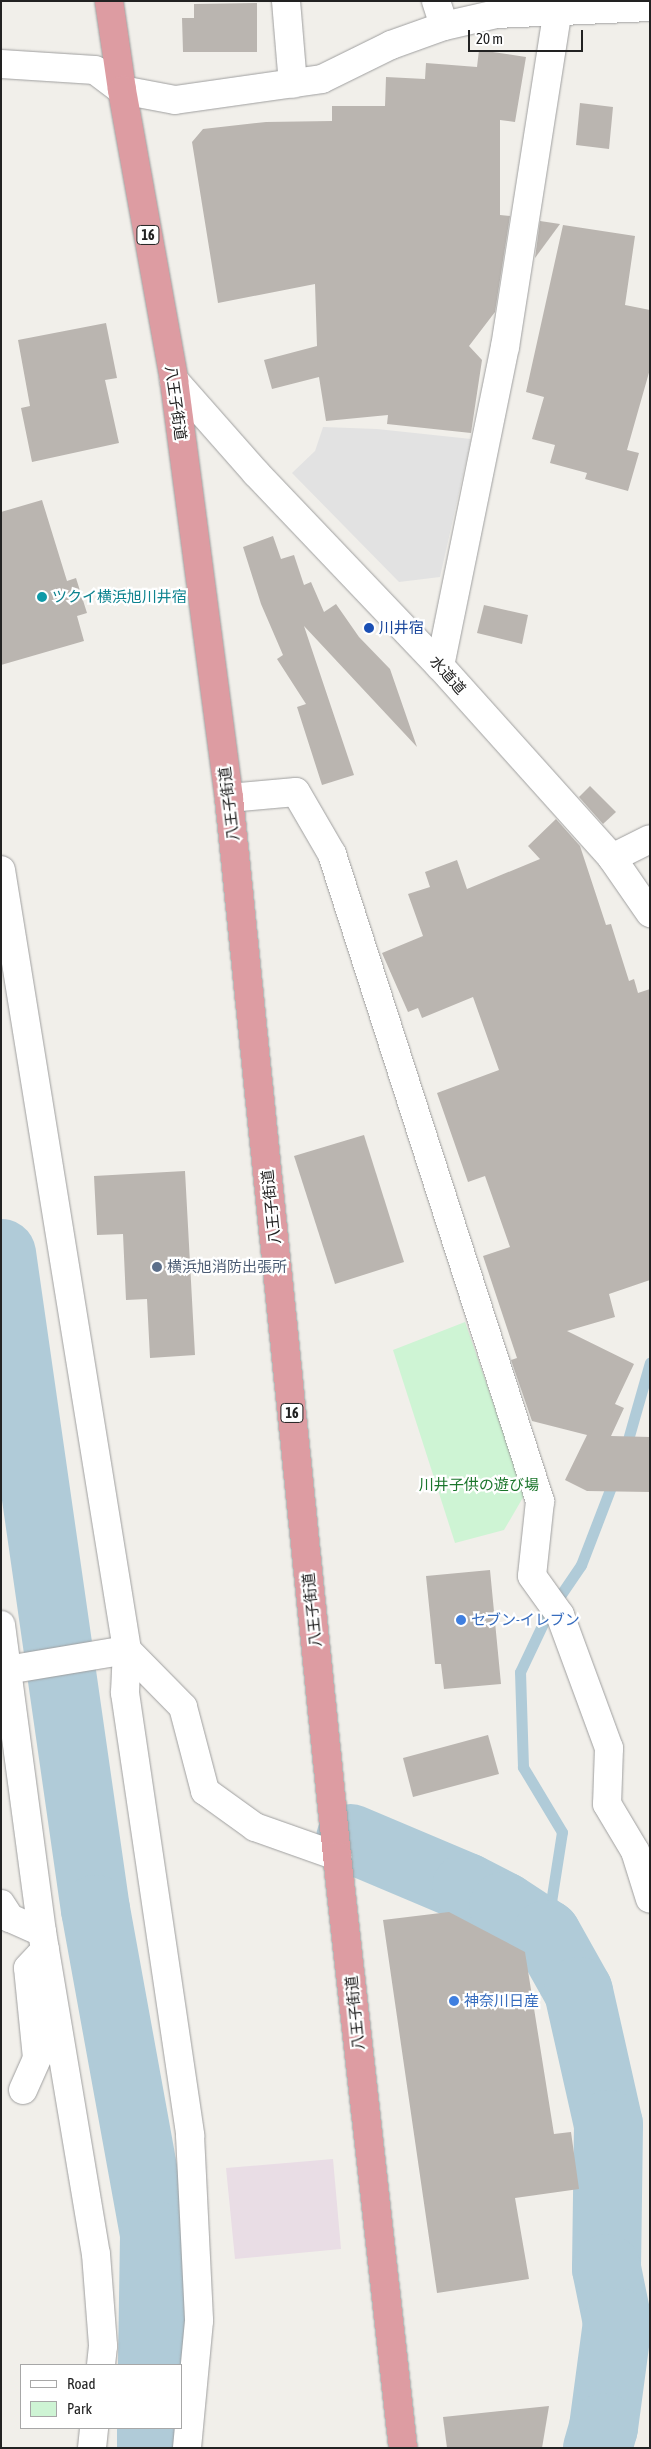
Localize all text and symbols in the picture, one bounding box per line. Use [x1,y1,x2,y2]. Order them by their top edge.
scale bar [471,20,586,52]
text: 20 m [476,30,503,47]
road number: 16 [136,224,160,246]
street label: 八王子街道 [162,365,190,441]
place label: ツクイ横浜旭川井宿 [52,588,187,606]
marker: ツクイ横浜旭川井宿 [36,591,48,603]
place label: 川井宿 [379,619,424,637]
marker: 川井宿 [363,622,375,634]
street label: 水道道 [426,652,470,698]
street label: 八王子街道 [215,766,243,842]
street label: 八王子街道 [258,1169,284,1245]
place label: 横浜旭消防出張所 [167,1258,287,1276]
marker: 横浜旭消防出張所 [151,1261,163,1273]
road number: 16 [280,1402,304,1425]
park label: 川井子供の遊び場 [419,1476,539,1494]
street label: 八王子街道 [299,1572,325,1648]
place label: セブン-イレブン [471,1611,580,1629]
marker: セブン-イレブン [455,1614,467,1626]
street label: 八王子街道 [342,1975,368,2051]
place label: 神奈川日産 [464,1992,539,2010]
marker: 神奈川日産 [448,1995,460,2007]
legend [20,2364,182,2429]
text: Road [67,2375,96,2392]
text: Park [67,2400,92,2417]

